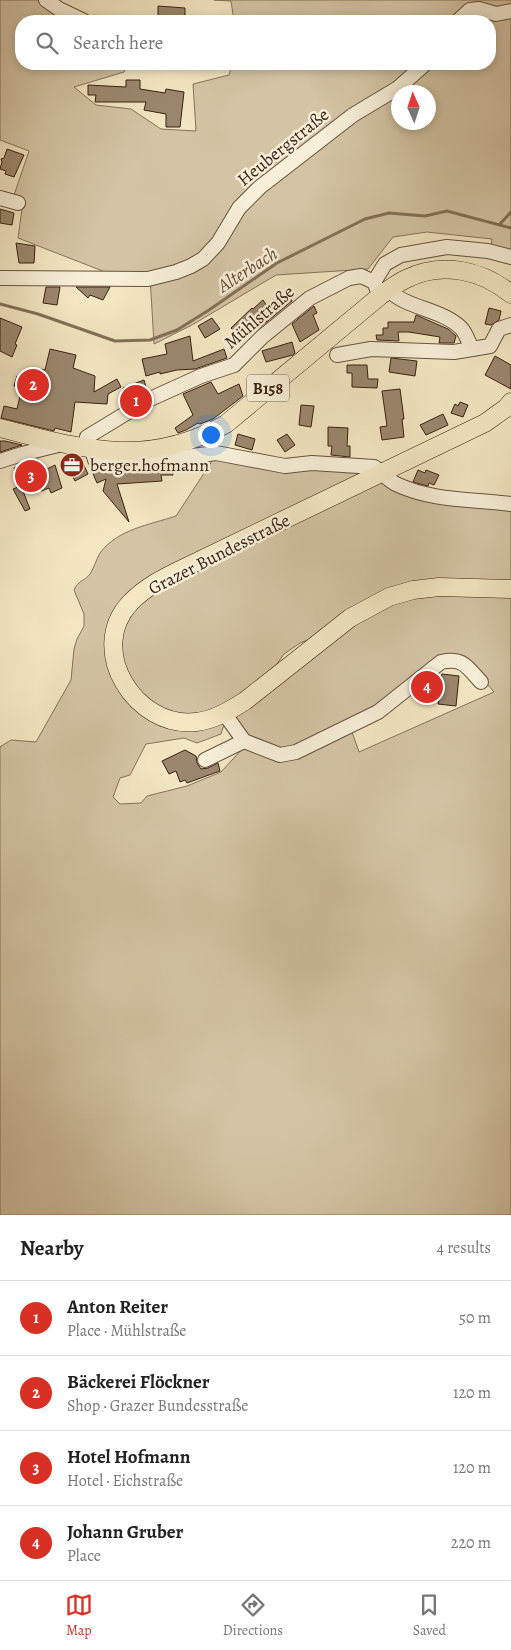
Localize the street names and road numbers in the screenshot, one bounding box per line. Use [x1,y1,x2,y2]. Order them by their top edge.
street label: Heubergstraße [232,103,334,191]
street label: Mühlstraße [219,280,299,354]
road number: B158 [247,374,289,402]
street label: Grazer Bundesstraße [144,508,294,600]

